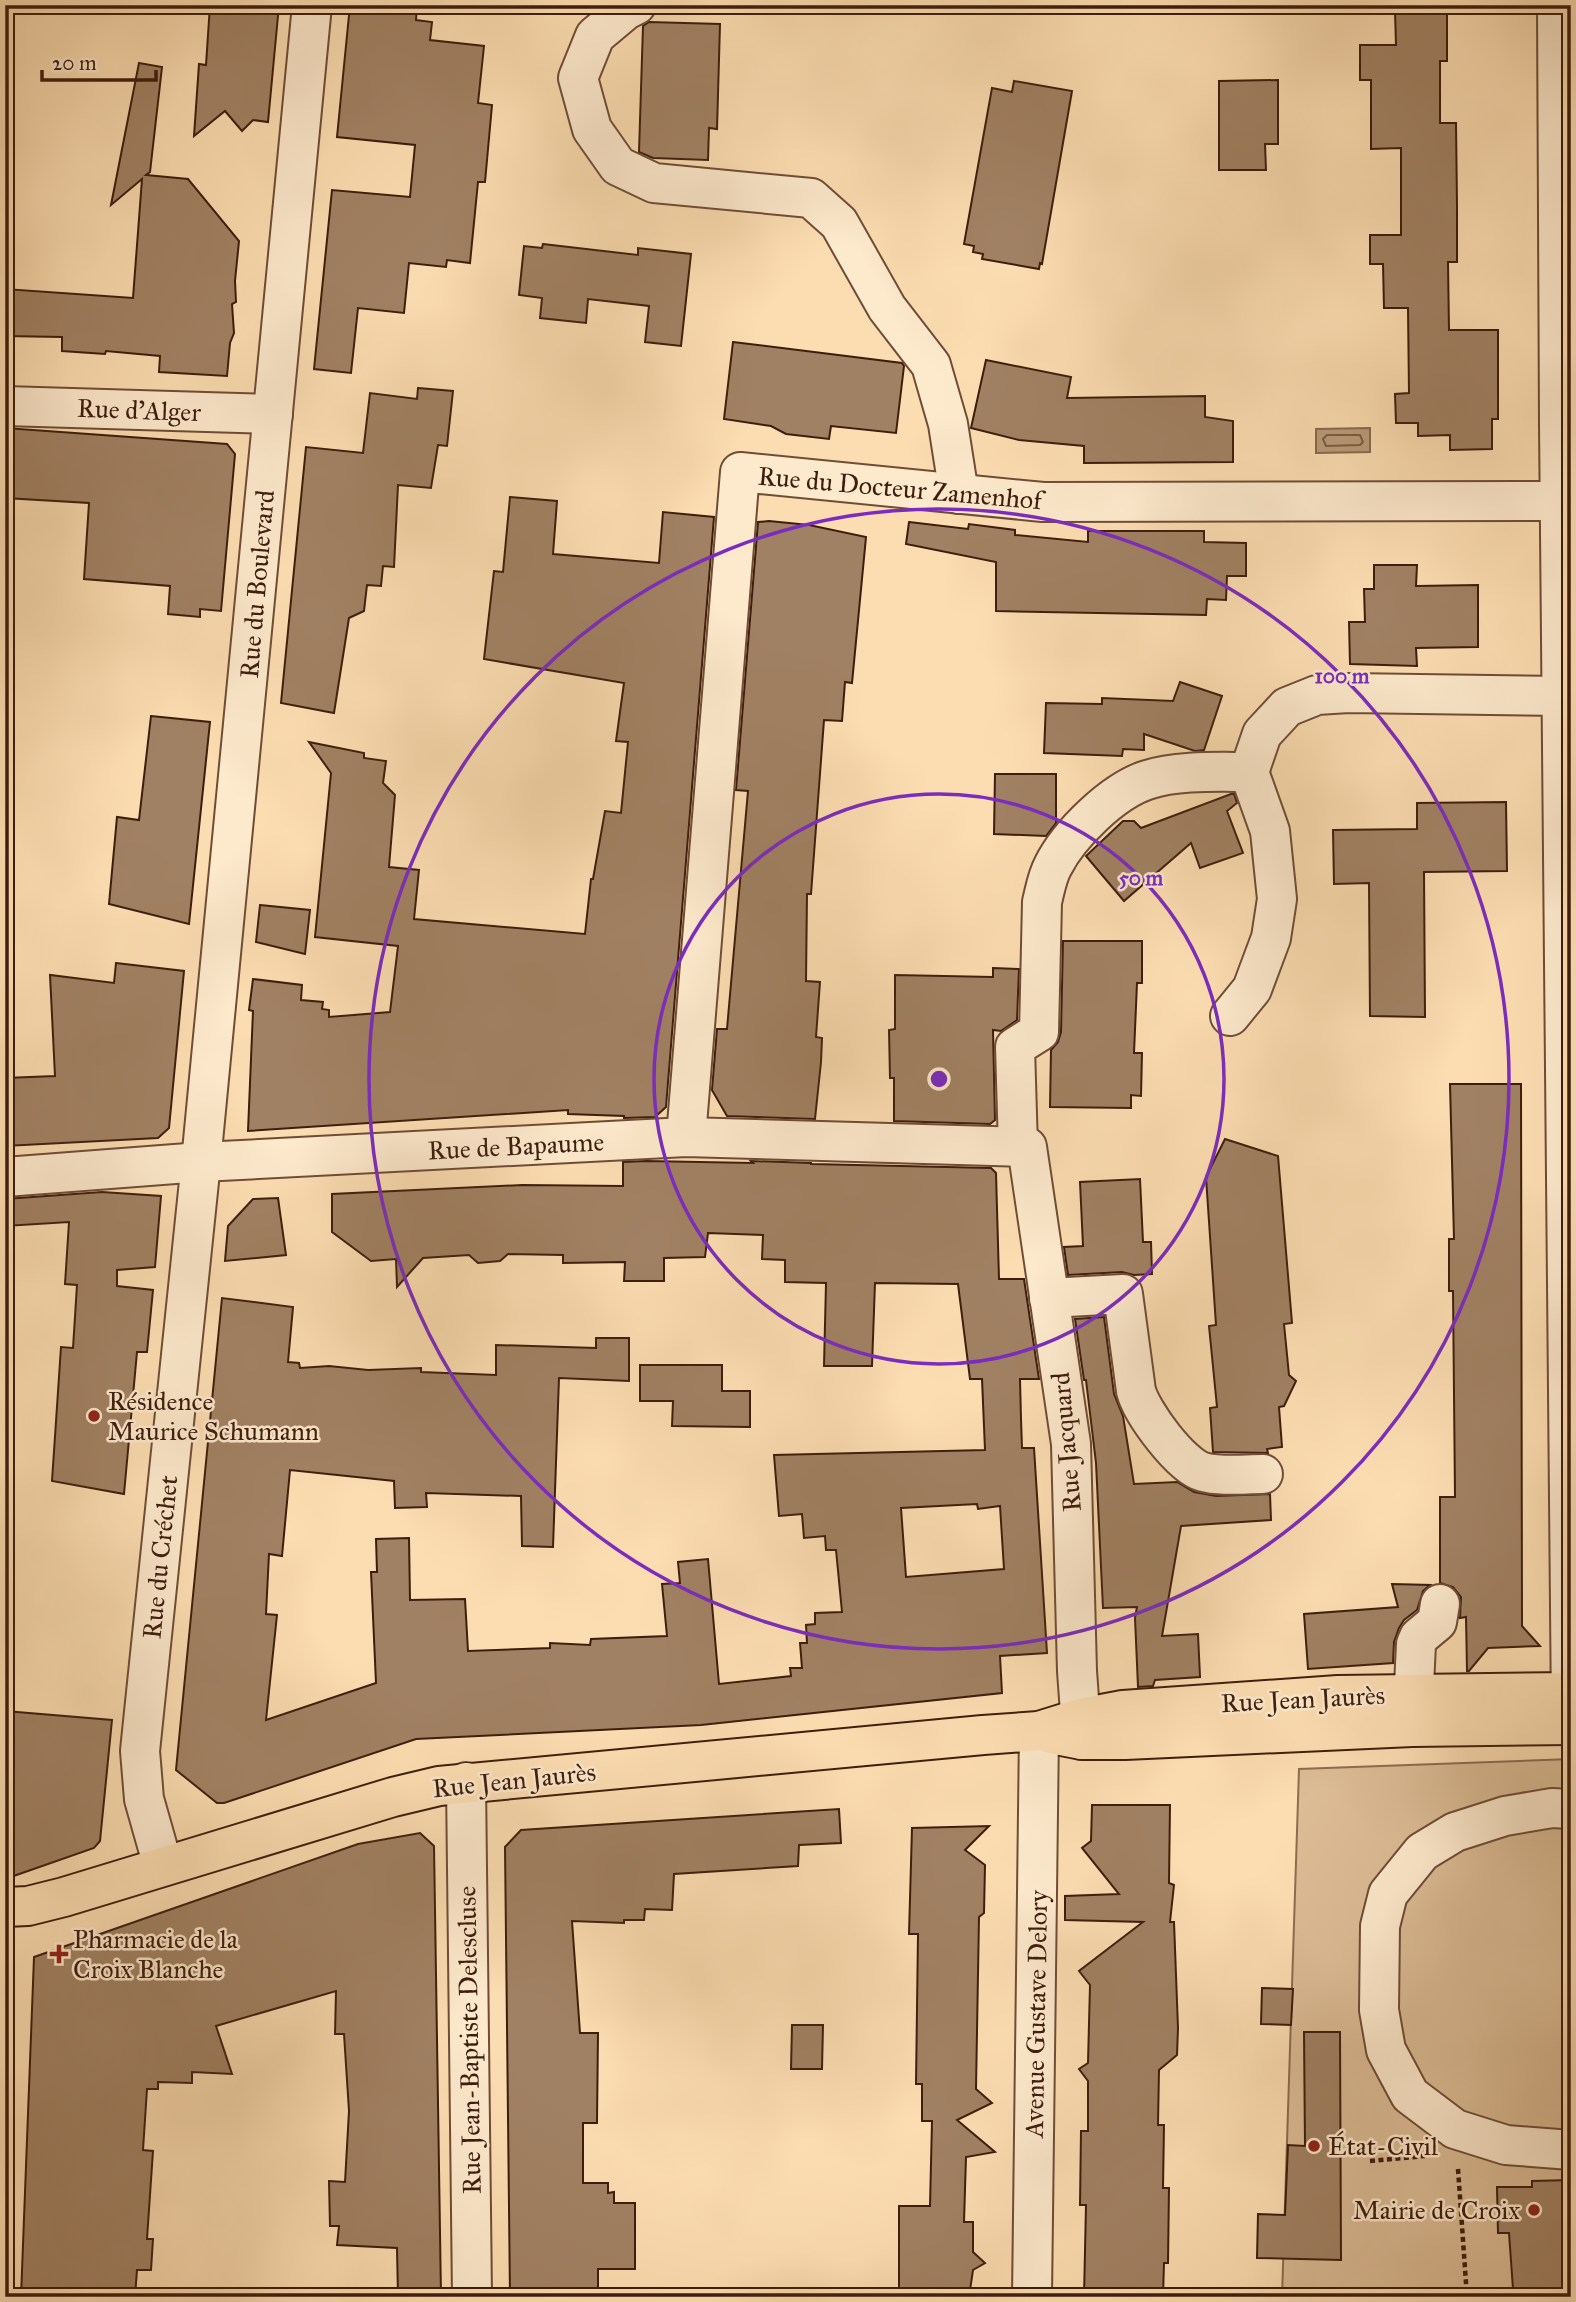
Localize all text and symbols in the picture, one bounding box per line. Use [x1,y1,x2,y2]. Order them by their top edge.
scale bar [42,38,156,82]
text: 20 m [52,50,97,76]
street label: Rue d'Alger [76,392,202,428]
street label: Rue du Docteur Zamenhof [757,460,1048,517]
street label: Rue du Boulevard [233,488,281,680]
text: 100 m [1315,663,1370,689]
text: 50 m [1119,865,1163,891]
centre of rings [927,1067,951,1091]
street label: Rue de Bapaume [427,1125,605,1167]
street label: Rue Jacquard [1044,1371,1088,1513]
place label: Résidence Maurice Schumann [108,1385,319,1447]
marker: Résidence Maurice Schumann [86,1408,102,1424]
street label: Rue du Créchet [135,1474,185,1640]
street label: Rue Jean Jaurès [1220,1679,1386,1719]
street label: Rue Jean Jaurès [431,1755,597,1805]
street label: Rue Jean-Baptiste Delescluse [450,1885,488,2194]
street label: Avenue Gustave Delory [1018,1889,1054,2139]
place label: Pharmacie de la Croix Blanche [73,1923,238,1985]
marker: Pharmacie de la Croix Blanche [51,1946,67,1962]
place label: État-Civil [1328,2130,1438,2162]
marker: État-Civil [1306,2138,1322,2154]
place label: Mairie de Croix [1353,2194,1520,2226]
marker: Mairie de Croix [1526,2202,1542,2218]

